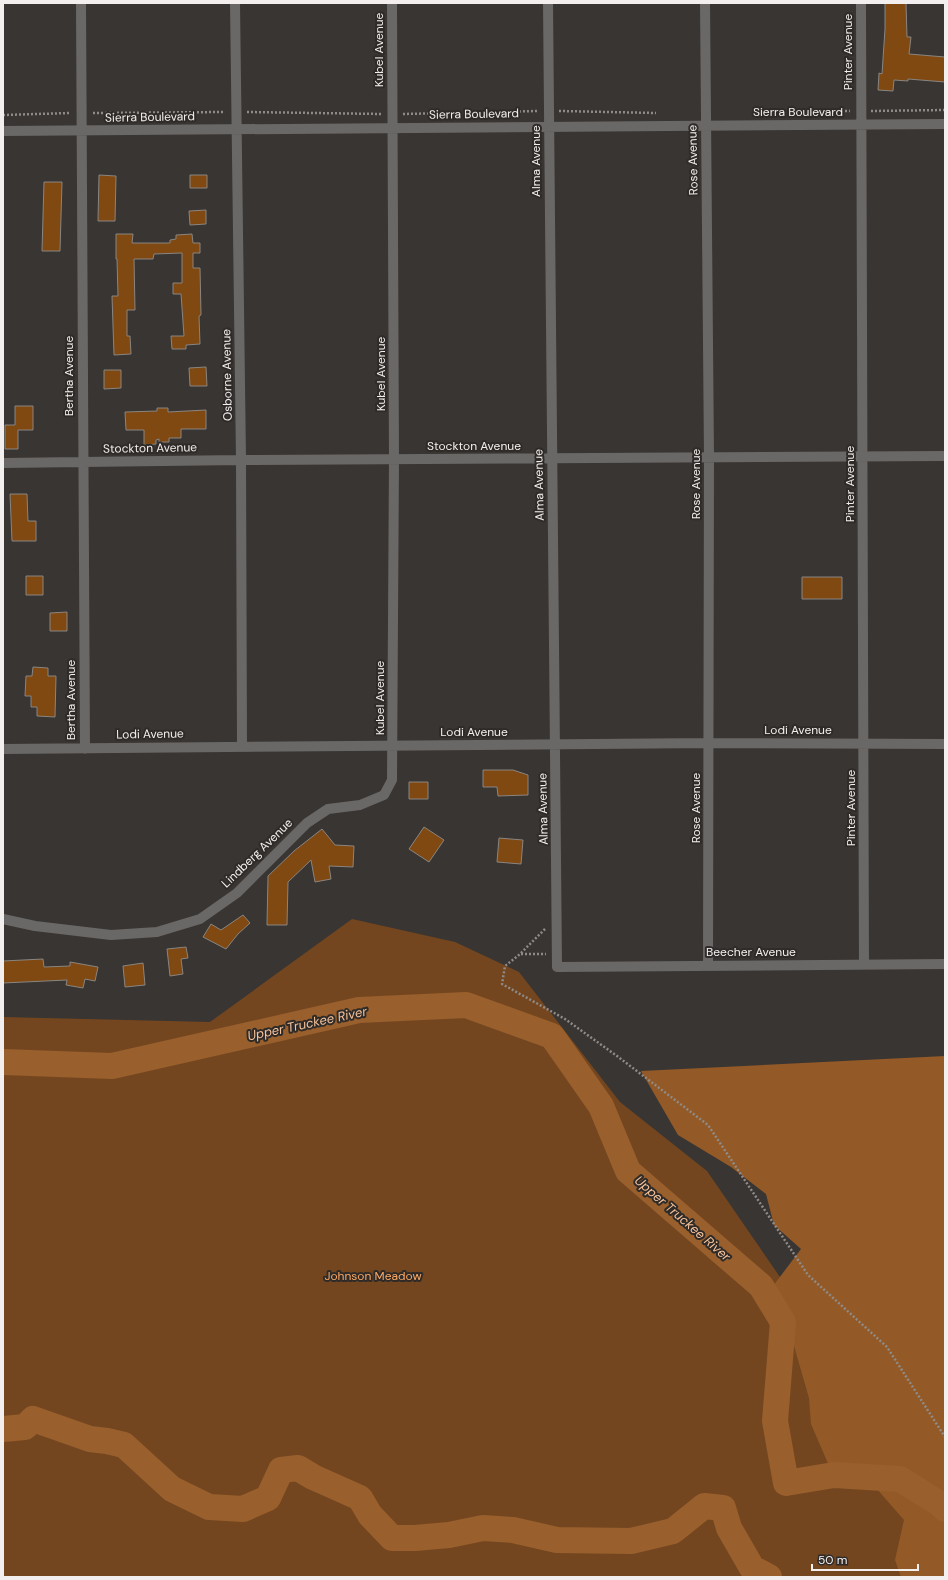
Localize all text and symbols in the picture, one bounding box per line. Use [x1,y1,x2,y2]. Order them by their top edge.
street label: Kubel Avenue [371,12,387,87]
street label: Pinter Avenue [840,14,856,90]
street label: Sierra Boulevard [753,104,843,120]
street label: Sierra Boulevard [429,105,519,123]
street label: Sierra Boulevard [105,108,195,126]
street label: Rose Avenue [684,124,702,195]
street label: Alma Avenue [528,125,544,197]
street label: Osborne Avenue [218,329,236,421]
street label: Bertha Avenue [61,336,77,416]
street label: Kubel Avenue [373,336,389,411]
street label: Stockton Avenue [427,438,521,454]
street label: Stockton Avenue [103,439,197,457]
street label: Pinter Avenue [842,446,858,522]
street label: Rose Avenue [688,448,704,519]
street label: Alma Avenue [530,449,548,521]
street label: Bertha Avenue [63,660,79,740]
street label: Kubel Avenue [372,660,388,735]
street label: Lodi Avenue [764,722,832,738]
street label: Lodi Avenue [440,724,508,740]
street label: Lodi Avenue [116,725,184,743]
street label: Pinter Avenue [843,770,859,846]
street label: Rose Avenue [688,772,704,843]
street label: Alma Avenue [534,773,552,845]
street label: Lindberg Avenue [218,815,296,891]
street label: Beecher Avenue [706,944,796,960]
water label: Upper Truckee River [246,1002,370,1044]
water label: Upper Truckee River [631,1172,735,1266]
park label: Johnson Meadow [324,1268,422,1284]
scale bar [812,1546,918,1572]
text: 50 m [818,1552,847,1568]

